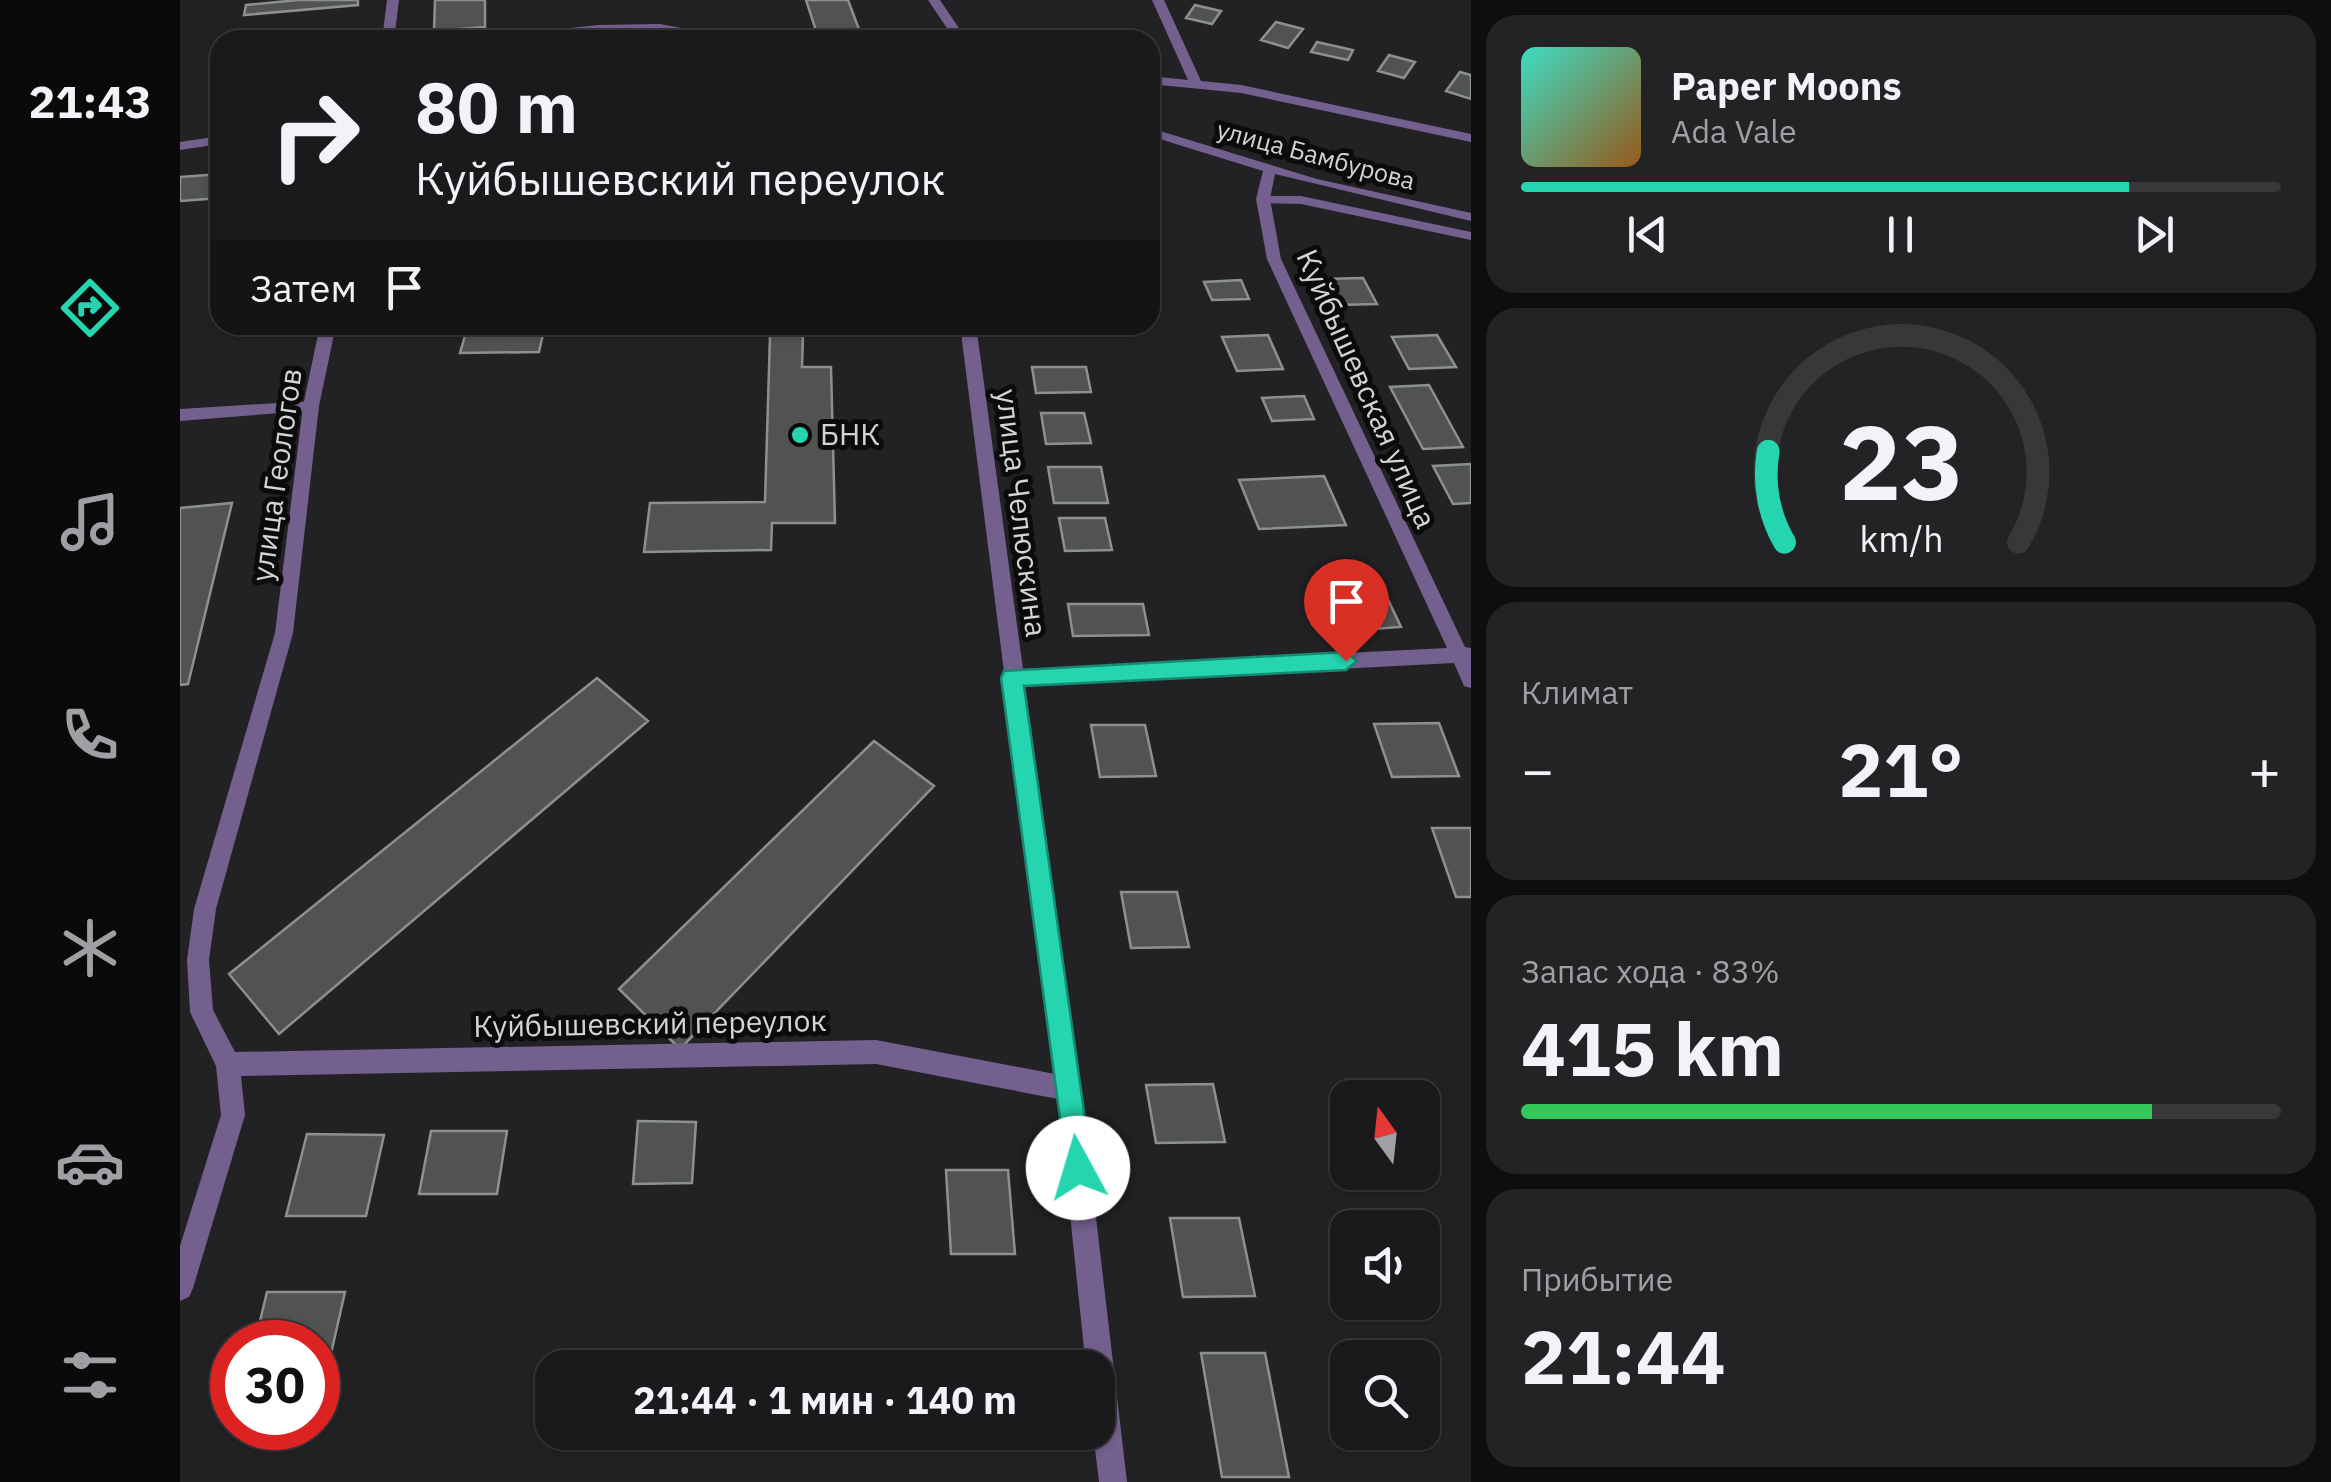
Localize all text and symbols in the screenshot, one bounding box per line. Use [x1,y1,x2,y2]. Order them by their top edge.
text: 80 m [415,61,578,152]
text: Paper Moons [1671,61,1902,110]
icon: right [250,70,380,200]
text: 21:43 [29,72,151,130]
text: Ada Vale [1671,110,1797,152]
street label: улица Бамбурова [1213,112,1419,197]
text: Куйбышевский переулок [415,149,945,207]
icon: previous [1620,207,1675,262]
icon: pause [1873,207,1928,262]
icon: next [2127,207,2182,262]
street label: Куйбышевская улица [1288,243,1446,534]
icon: arrive [377,260,432,315]
text: Затем [250,263,357,312]
icon: directions [55,273,125,343]
street label: улица Геологов [241,366,310,584]
street label: улица Челюскина [988,387,1057,639]
text: 23 [1839,393,1963,529]
place label: БНК [820,414,880,453]
marker: БНК [789,424,811,446]
icon: music [55,487,125,557]
text: km/h [1859,515,1943,562]
pin [1304,559,1389,662]
icon: arrive [1319,574,1374,629]
text: Климат [1521,671,1633,713]
icon: phone [55,700,125,770]
text: 21° [1838,720,1964,818]
text: − [1521,734,1554,805]
text: + [2248,734,2281,805]
icon: climate [55,913,125,983]
text: Запас хода · 83% [1521,950,1780,992]
text: 415 km [1521,999,1784,1097]
street label: Куйбышевский переулок [473,1000,827,1045]
north arrow [1330,1080,1440,1190]
map controls [1330,1080,1440,1450]
position arrow [1026,1116,1130,1220]
icon: car [55,1127,125,1197]
button: sound [1330,1210,1440,1320]
text: Прибытие [1521,1258,1673,1300]
text: 21:44 [1521,1307,1726,1405]
speed limit sign: 30 [210,1320,340,1450]
icon: filters [55,1340,125,1410]
button: search [1330,1340,1440,1450]
text: 21:44 · 1 мин · 140 m [633,1375,1017,1424]

